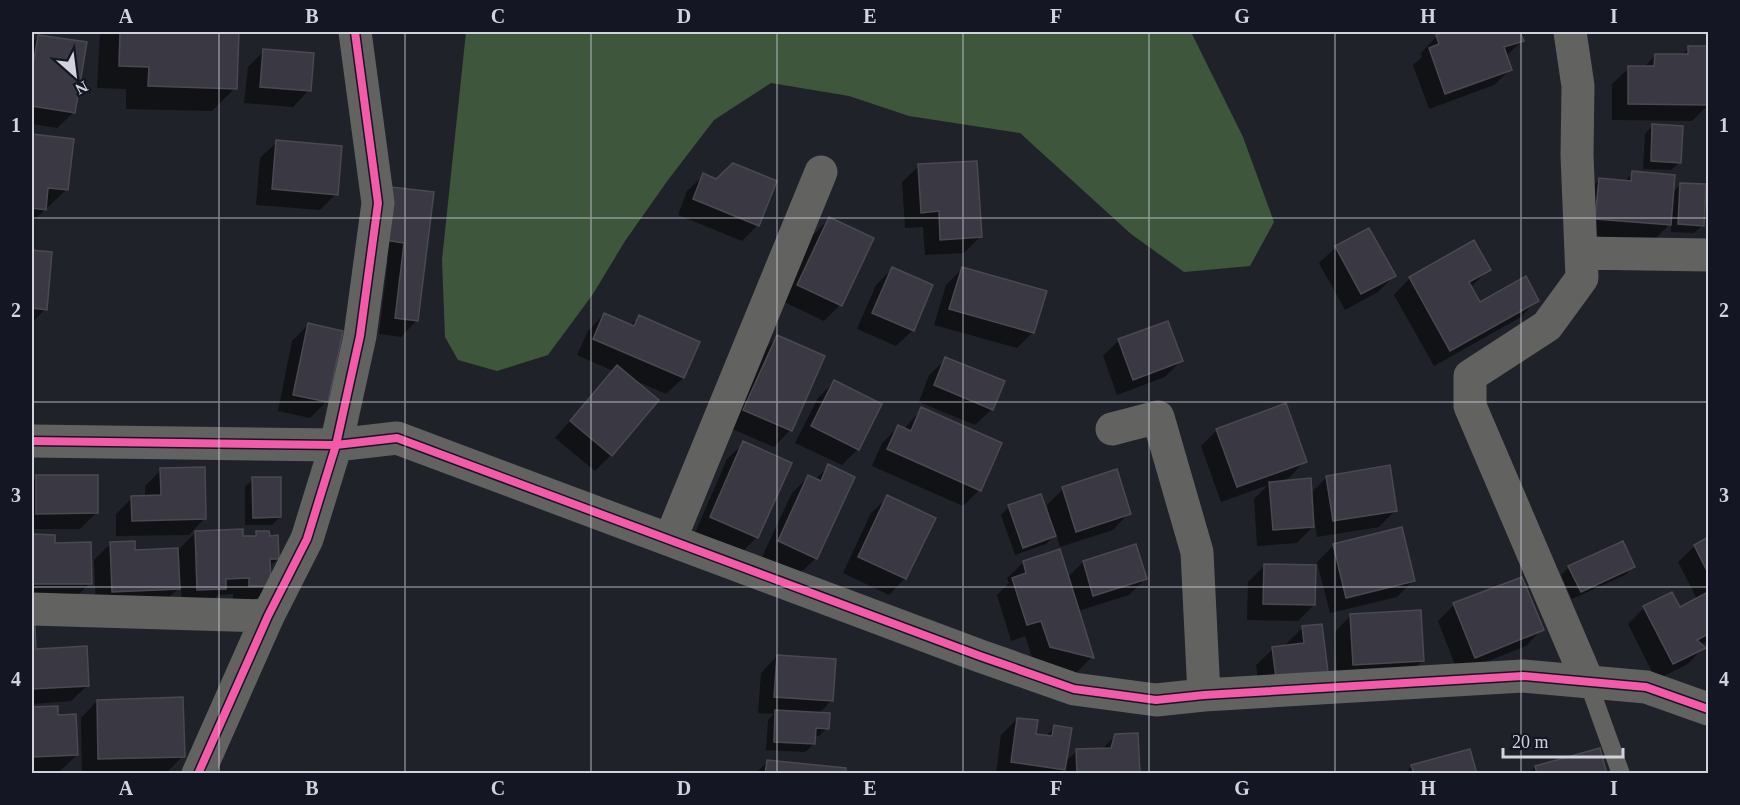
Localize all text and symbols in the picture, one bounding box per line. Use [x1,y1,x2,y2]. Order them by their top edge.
text: A [119,5,134,27]
text: B [305,5,319,27]
text: C [491,5,505,27]
text: D [677,5,691,27]
text: E [863,5,877,27]
text: F [1050,5,1062,27]
text: G [1234,5,1250,27]
text: H [1420,5,1436,27]
text: I [1610,5,1618,27]
north arrow [45,45,105,105]
text: N [72,78,91,98]
text: 1 [11,114,21,136]
text: 1 [1719,114,1729,136]
text: 2 [11,299,21,321]
text: 2 [1719,299,1729,321]
text: 3 [11,484,21,506]
text: 3 [1719,484,1729,506]
text: 4 [11,668,21,690]
text: 4 [1719,668,1729,690]
scale bar [1503,721,1623,759]
text: 20 m [1512,732,1549,752]
text: A [119,777,134,799]
text: B [305,777,319,799]
text: C [491,777,505,799]
text: D [677,777,691,799]
text: E [863,777,877,799]
text: F [1050,777,1062,799]
text: G [1234,777,1250,799]
text: H [1420,777,1436,799]
text: I [1610,777,1618,799]

